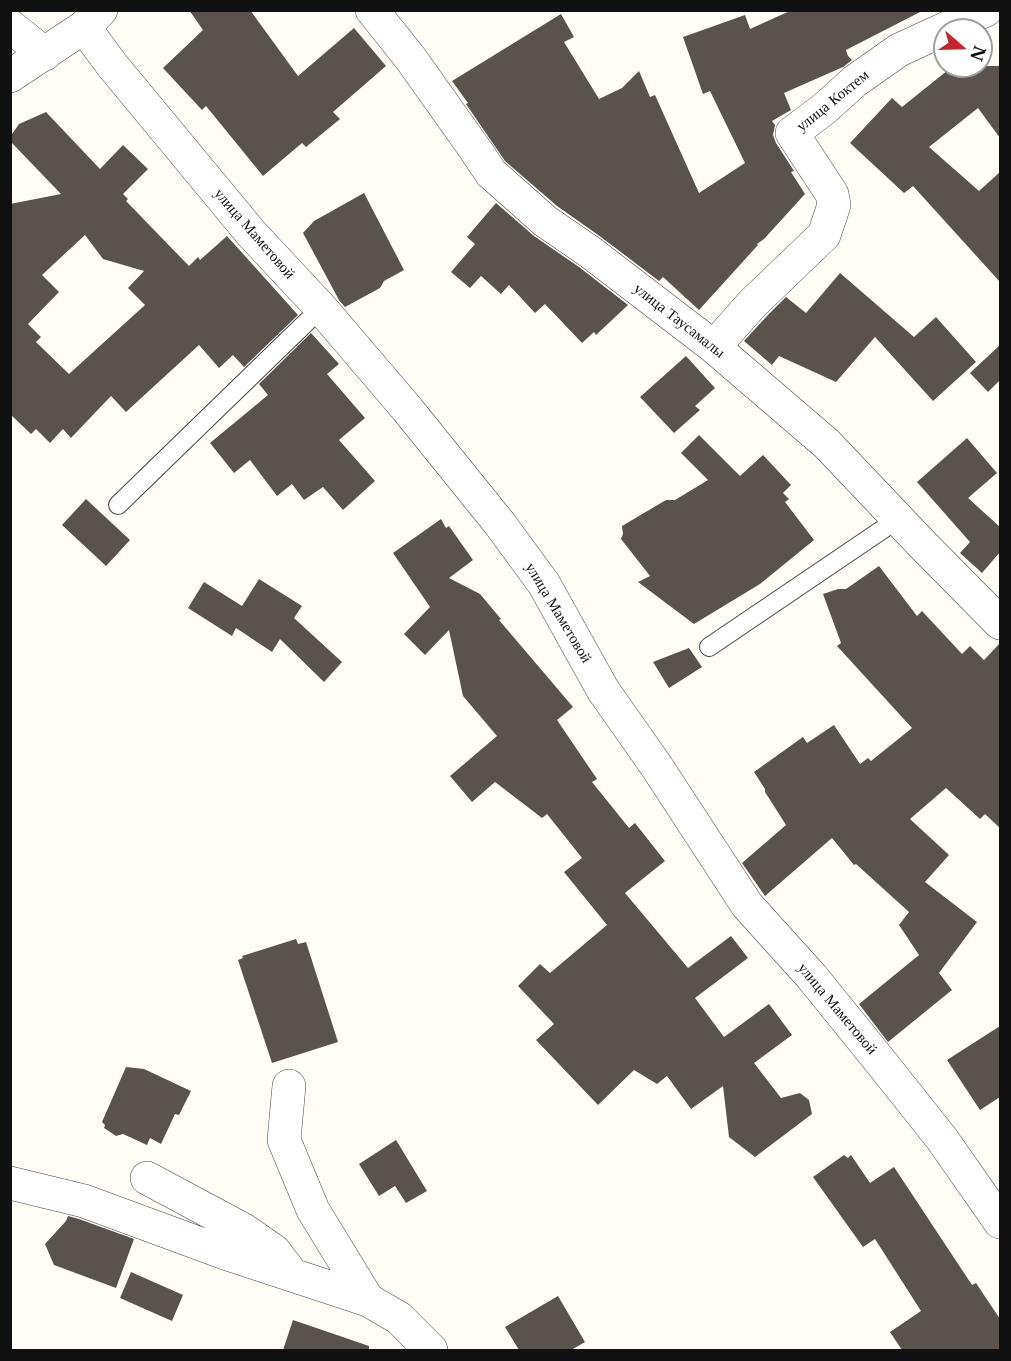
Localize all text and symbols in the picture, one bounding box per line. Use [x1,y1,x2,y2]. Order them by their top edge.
north arrow [933,18,993,78]
text: N [966,43,990,64]
street label: улица Коктем [793,66,873,136]
street label: улица Маметовой [210,185,298,283]
street label: улица Таусамалы [630,280,728,362]
street label: улица Маметовой [521,560,595,666]
street label: улица Маметовой [794,960,880,1058]

